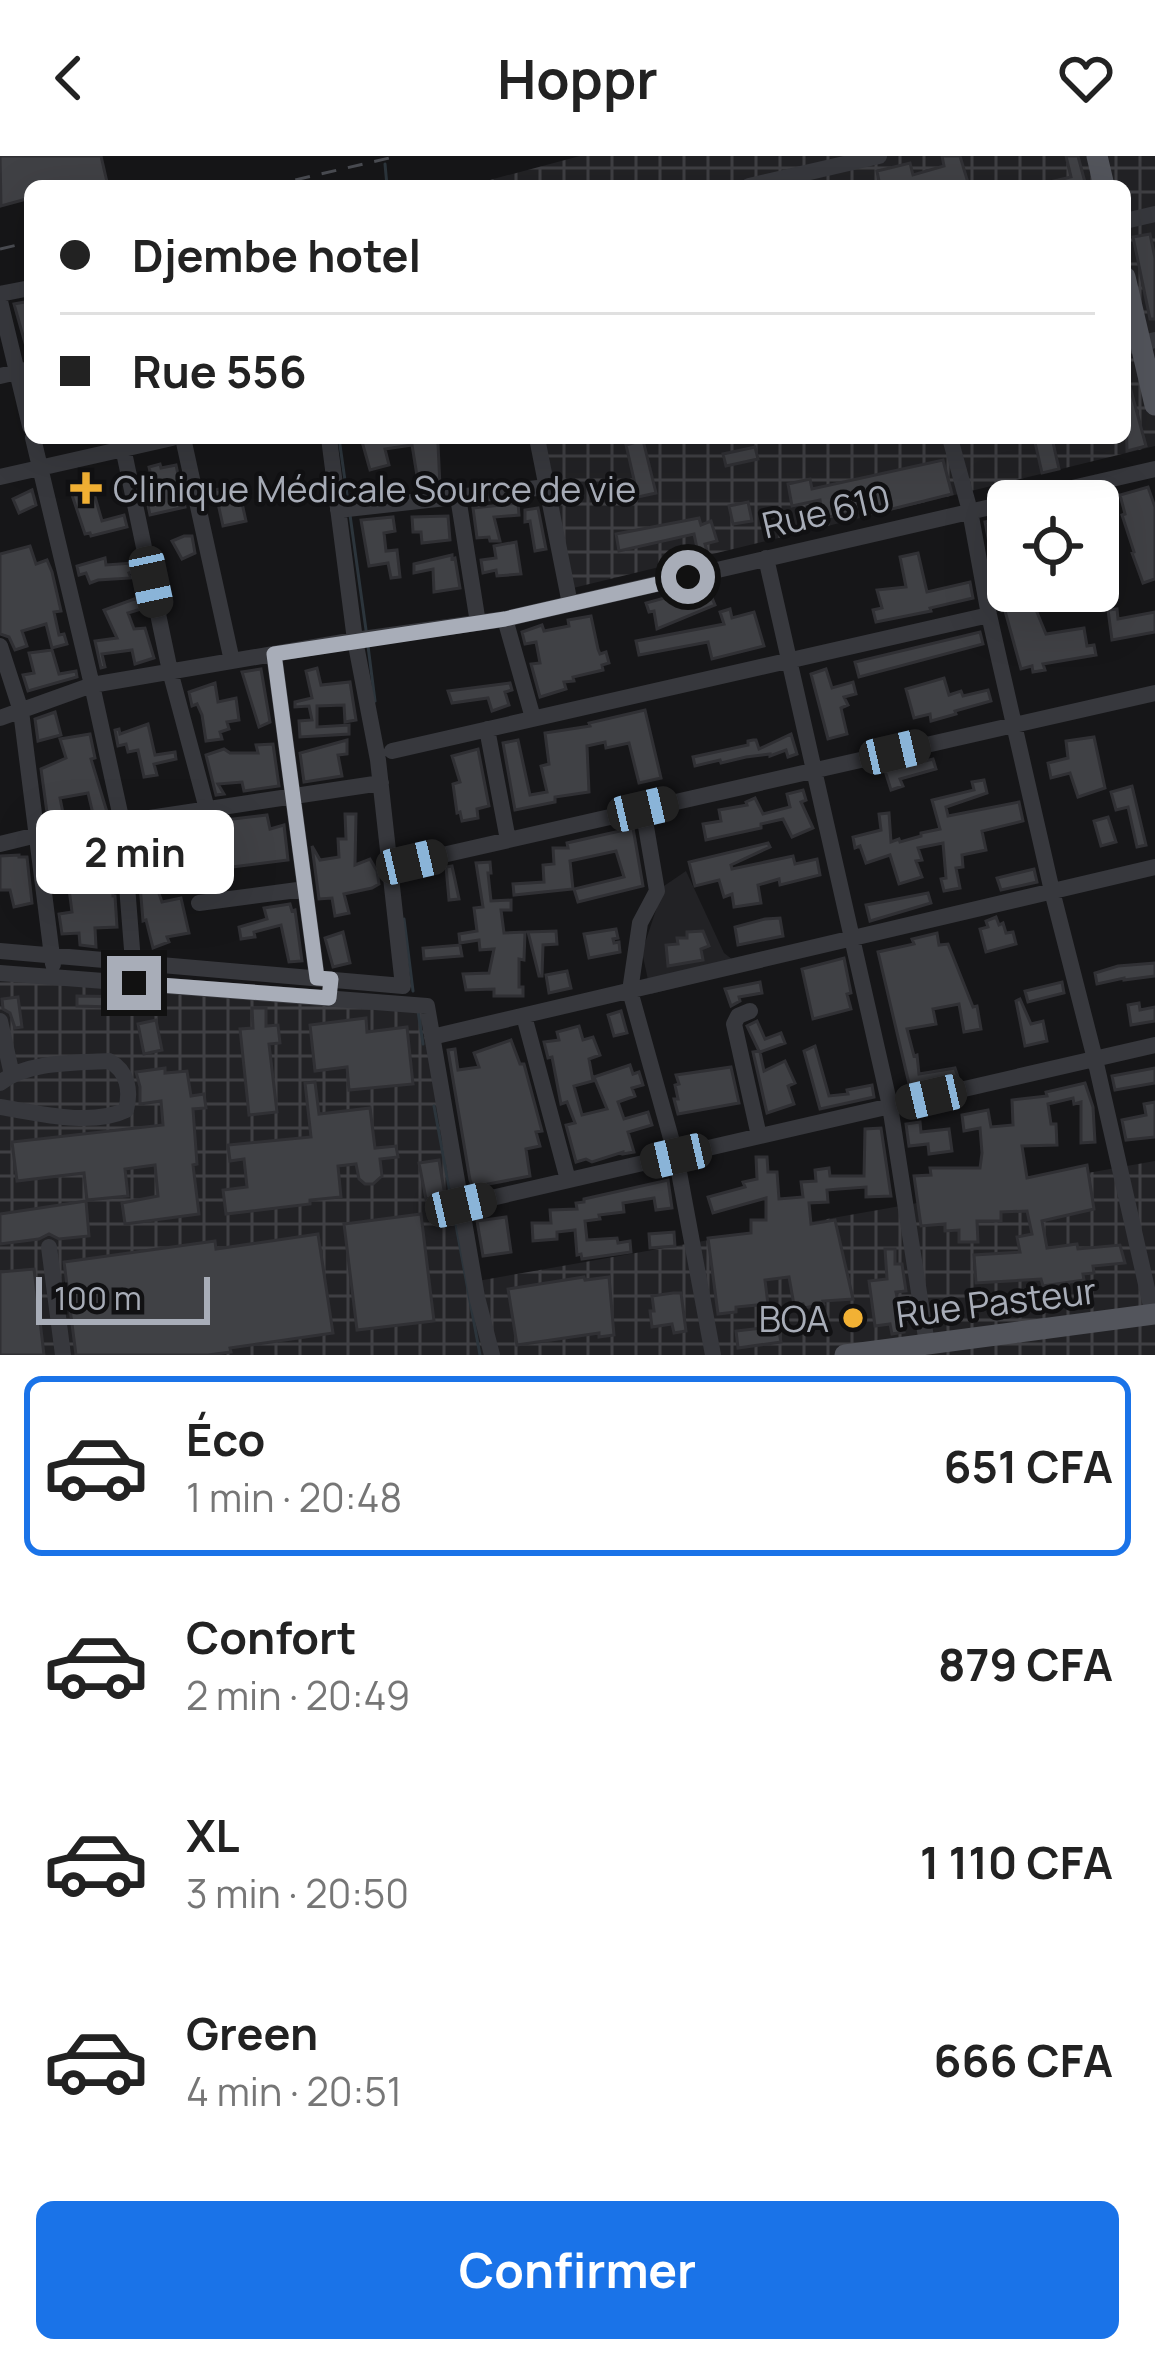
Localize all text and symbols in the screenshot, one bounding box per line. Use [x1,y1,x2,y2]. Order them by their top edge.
text: Hoppr [497,41,658,115]
icon: back [36,45,102,111]
icon: heart [1053,45,1119,111]
text: Djembe hotel [132,224,421,286]
text: Rue 556 [132,340,307,402]
place label: Clinique Médicale Source de vie [113,464,636,513]
marker: Clinique Médicale Source de vie [70,472,102,504]
street label: Rue 610 [757,472,895,550]
map controls [987,480,1119,612]
button: locate [987,480,1119,612]
car [126,543,176,621]
route start [661,550,715,604]
car [856,726,934,778]
car [604,783,682,835]
callout: 2 min [35,809,233,893]
text: 2 min [84,825,186,879]
car [373,836,451,888]
route end [107,956,161,1010]
car [892,1071,970,1123]
car [637,1130,715,1182]
car [422,1179,500,1231]
street label: Rue Pasteur [893,1265,1099,1339]
scale bar [36,1271,210,1324]
text: 100 m [54,1275,142,1320]
place label: BOA [759,1294,829,1343]
marker: BOA [840,1305,866,1331]
text: Éco [186,1408,265,1470]
icon: car [42,1412,150,1520]
text: 651 CFA [943,1435,1113,1497]
text: 1 min · 20:48 [186,1470,402,1524]
text: Confort [186,1606,357,1668]
icon: car [42,1610,150,1718]
text: 879 CFA [938,1633,1113,1695]
text: 2 min · 20:49 [186,1668,410,1722]
text: XL [186,1804,240,1866]
icon: car [42,1808,150,1916]
text: 1 110 CFA [920,1831,1113,1893]
text: 3 min · 20:50 [186,1866,409,1920]
text: Green [186,2002,318,2064]
icon: car [42,2006,150,2114]
text: 666 CFA [934,2029,1113,2091]
text: 4 min · 20:51 [186,2064,402,2118]
button: Confirmer [36,2201,1119,2339]

